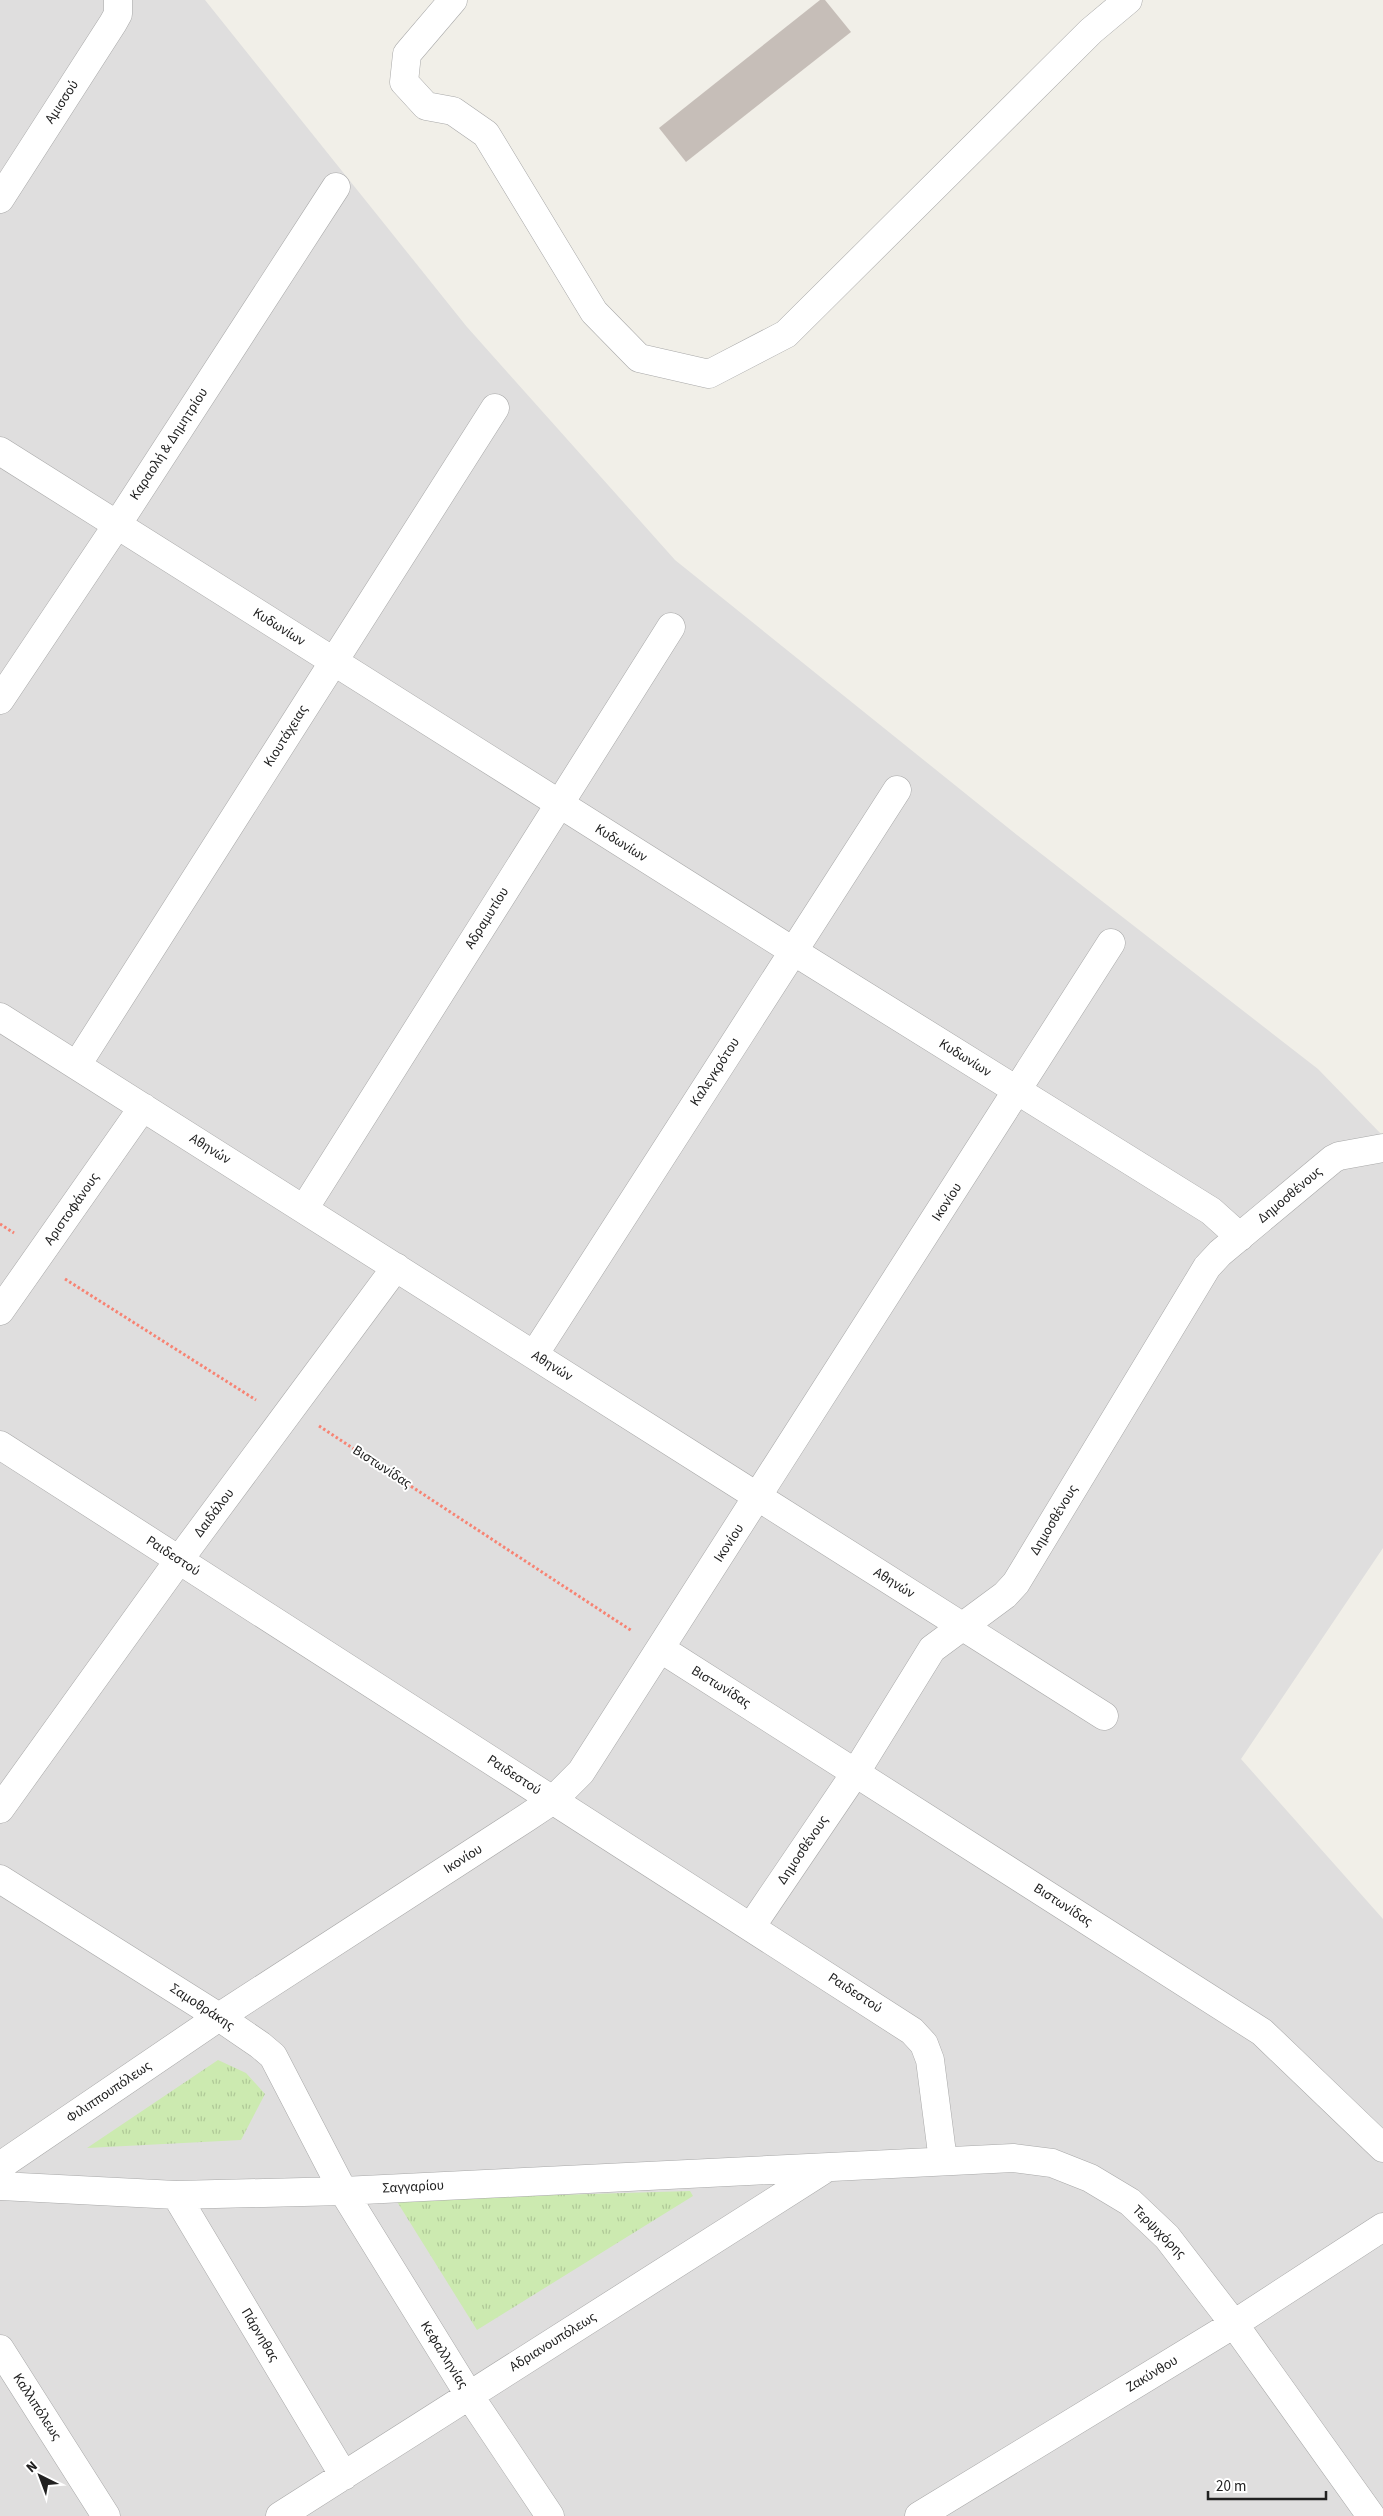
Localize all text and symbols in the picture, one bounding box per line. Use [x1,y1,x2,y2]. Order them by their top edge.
street label: Αμισσού [40,76,84,128]
street label: Καραολή & Δημητρίου [125,384,213,504]
street label: Κυδωνίων [249,603,309,651]
street label: Κιουτάχειας [259,701,313,771]
street label: Κυδωνίων [591,819,651,867]
street label: Αδραμυτίου [460,883,514,953]
street label: Καλεγκρότου [685,1034,745,1110]
street label: Κυδωνίων [935,1034,995,1082]
street label: Αθηνών [186,1129,235,1170]
street label: Δημοσθένους [1253,1162,1327,1228]
street label: Αριστοφάνους [40,1169,104,1249]
street label: Ικονίου [927,1179,967,1225]
street label: Αθηνών [528,1346,577,1387]
street label: Βιστωνίδας [349,1440,415,1494]
street label: Δημοσθένους [1025,1481,1083,1559]
street label: Δαιδάλου [189,1484,239,1542]
street label: Ικονίου [709,1520,749,1566]
street label: Ραιδεστού [142,1531,204,1581]
street label: Αθηνών [870,1563,919,1604]
street label: Βιστωνίδας [687,1661,755,1713]
street label: Ραιδεστού [483,1750,545,1800]
street label: Δημοσθένους [773,1812,833,1888]
street label: Ικονίου [440,1839,486,1879]
street label: Βιστωνίδας [1030,1878,1096,1932]
street label: Ραιδεστού [824,1968,886,2018]
street label: Σαμοθράκης [166,1979,238,2035]
street label: Φιλιππουπόλεως [62,2056,156,2128]
street label: Σαγγαρίου [382,2175,444,2199]
street label: Τερψιχόρης [1128,2201,1190,2263]
street label: Πάρνηθας [236,2304,284,2366]
street label: Αδριανουπόλεως [506,2307,600,2377]
street label: Κεφαλληνίας [415,2317,473,2393]
street label: Ζακύνθου [1122,2351,1182,2397]
street label: Καλλιπόλεως [8,2369,66,2445]
north arrow [15,2451,65,2501]
text: N [22,2457,42,2478]
scale bar [1208,2468,1326,2500]
text: 20 m [1216,2476,1246,2497]

